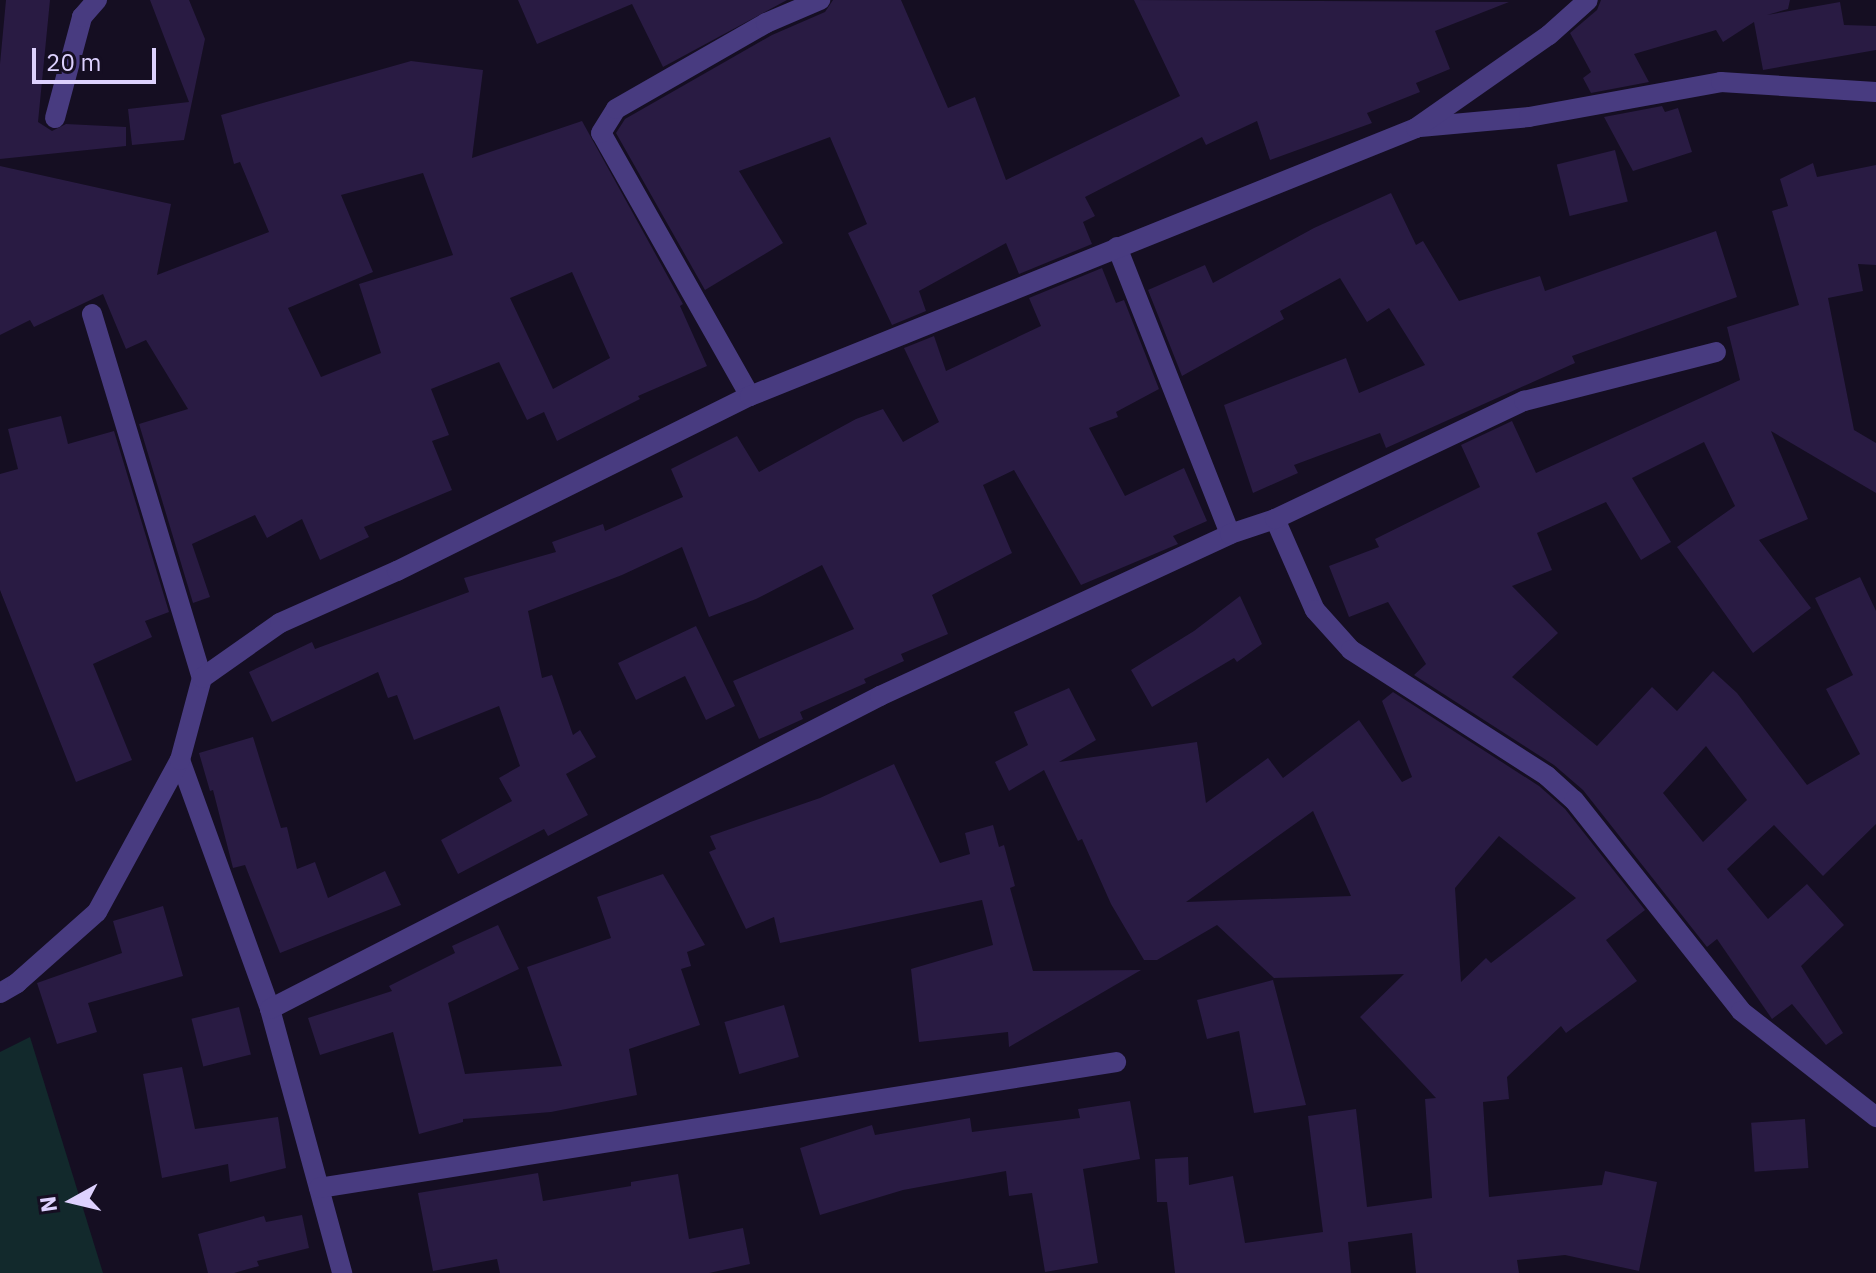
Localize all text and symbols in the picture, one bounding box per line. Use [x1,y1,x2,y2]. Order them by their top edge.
scale bar [36,32,160,82]
text: 20 m [46,46,101,78]
north arrow [32,1161,112,1241]
text: N [32,1195,63,1214]

